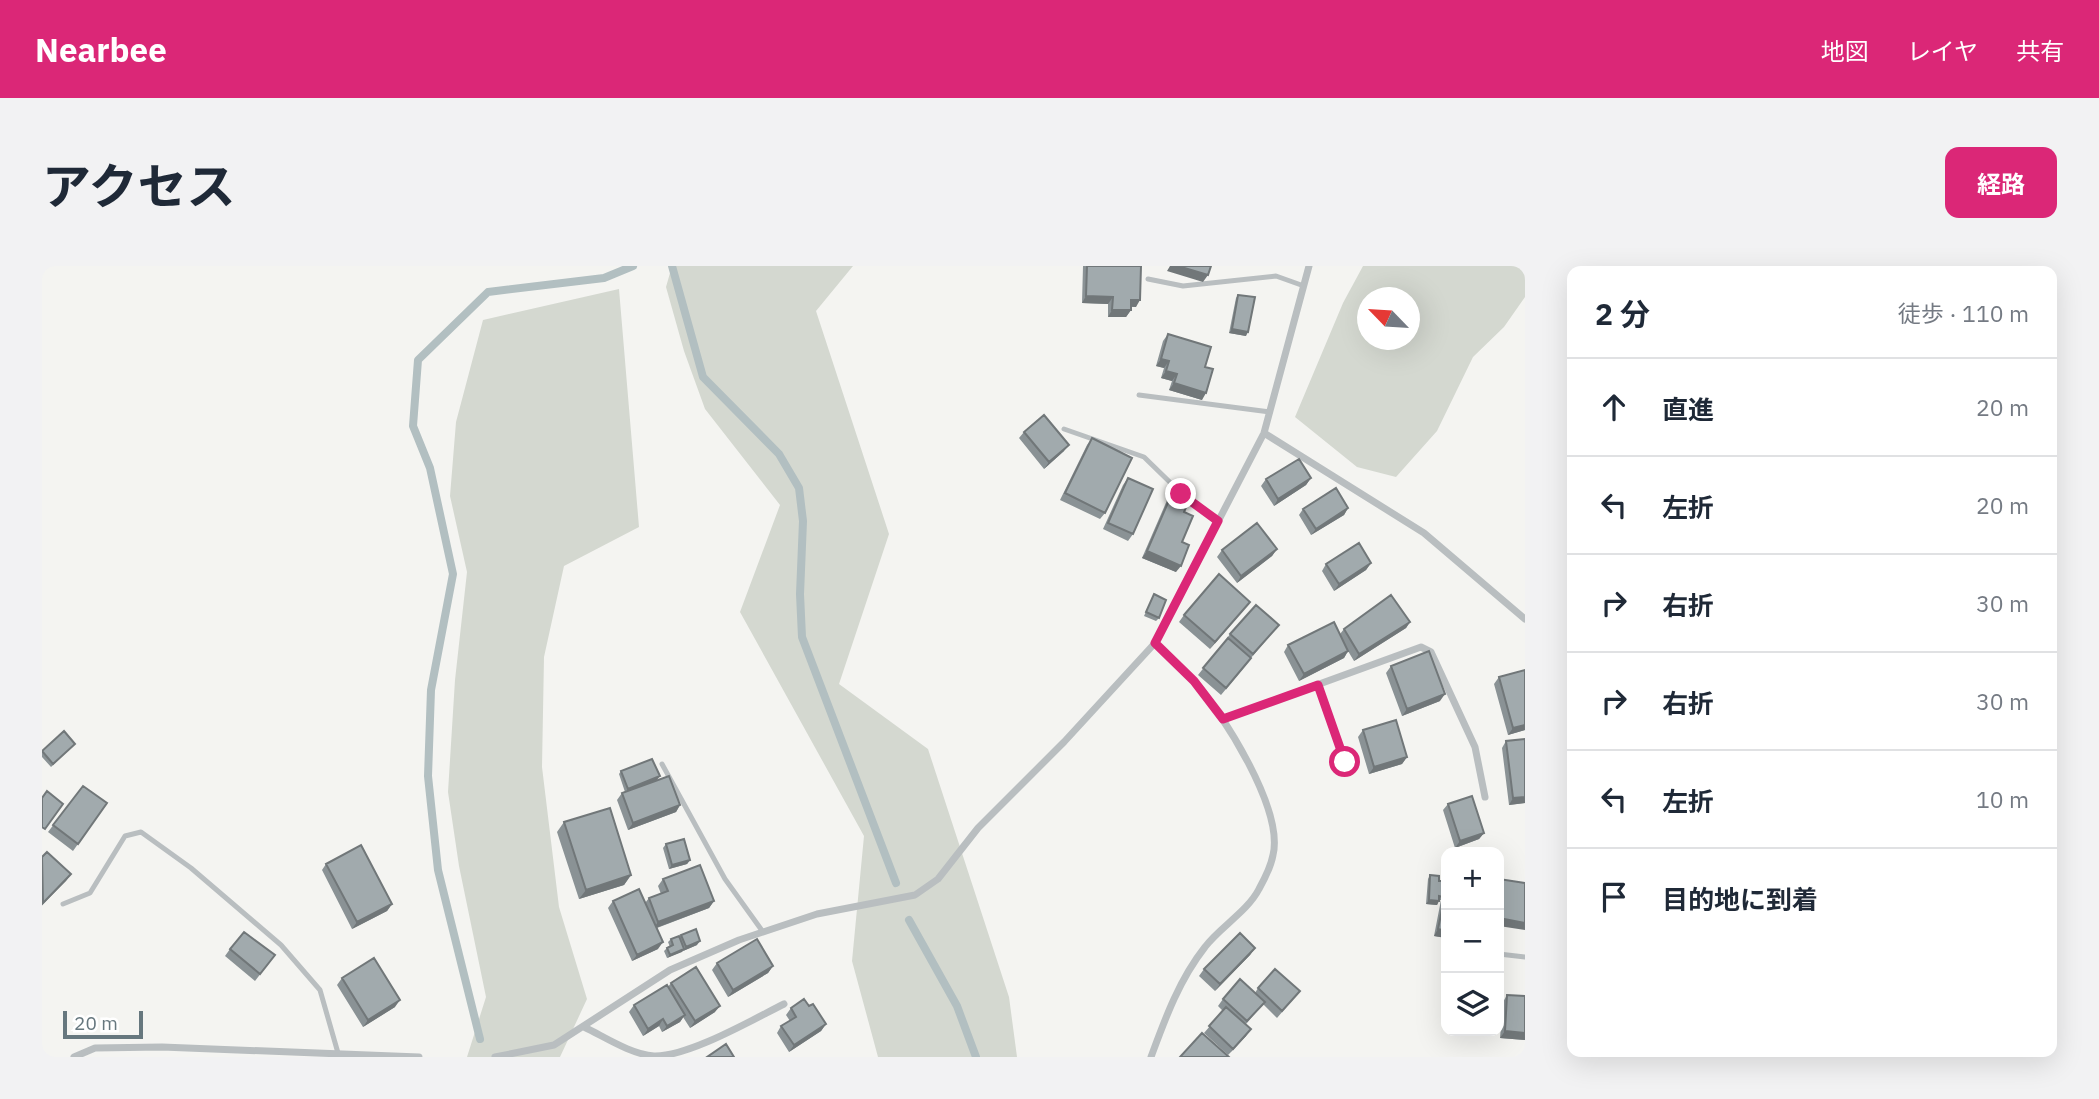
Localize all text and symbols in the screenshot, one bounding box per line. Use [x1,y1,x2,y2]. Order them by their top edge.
text: Nearbee [35,28,167,71]
text: 地図 [1821,35,1869,67]
text: レイヤ [1907,35,1978,67]
text: 共有 [2016,35,2064,67]
button: 経路 [1945,147,2057,218]
text: アクセス [42,154,236,217]
north arrow [1357,287,1420,350]
text: 2 分 [1595,294,1650,333]
text: 徒歩 · 110 m [1898,298,2029,328]
icon: ahead [1595,388,1633,426]
text: 直進 [1662,392,1714,426]
text: 20 m [1976,392,2029,422]
route end [1165,478,1196,509]
icon: left [1595,486,1633,524]
text: 左折 [1662,490,1714,524]
text: 20 m [1976,490,2029,520]
icon: right [1595,584,1633,622]
text: 右折 [1662,588,1714,622]
text: 30 m [1976,588,2029,618]
icon: right [1595,682,1633,720]
text: 右折 [1662,686,1714,720]
text: 30 m [1976,686,2029,716]
route start [1329,746,1360,777]
icon: left [1595,780,1633,818]
text: 左折 [1662,784,1714,818]
text: 10 m [1976,784,2029,814]
map controls [1441,847,1504,1036]
button: + [1441,847,1504,910]
icon: arrive [1595,878,1633,916]
text: 目的地に到着 [1662,882,1818,916]
button: − [1441,910,1504,973]
button: layers [1441,973,1504,1036]
scale bar [63,1008,144,1040]
text: 20 m [74,1011,118,1035]

